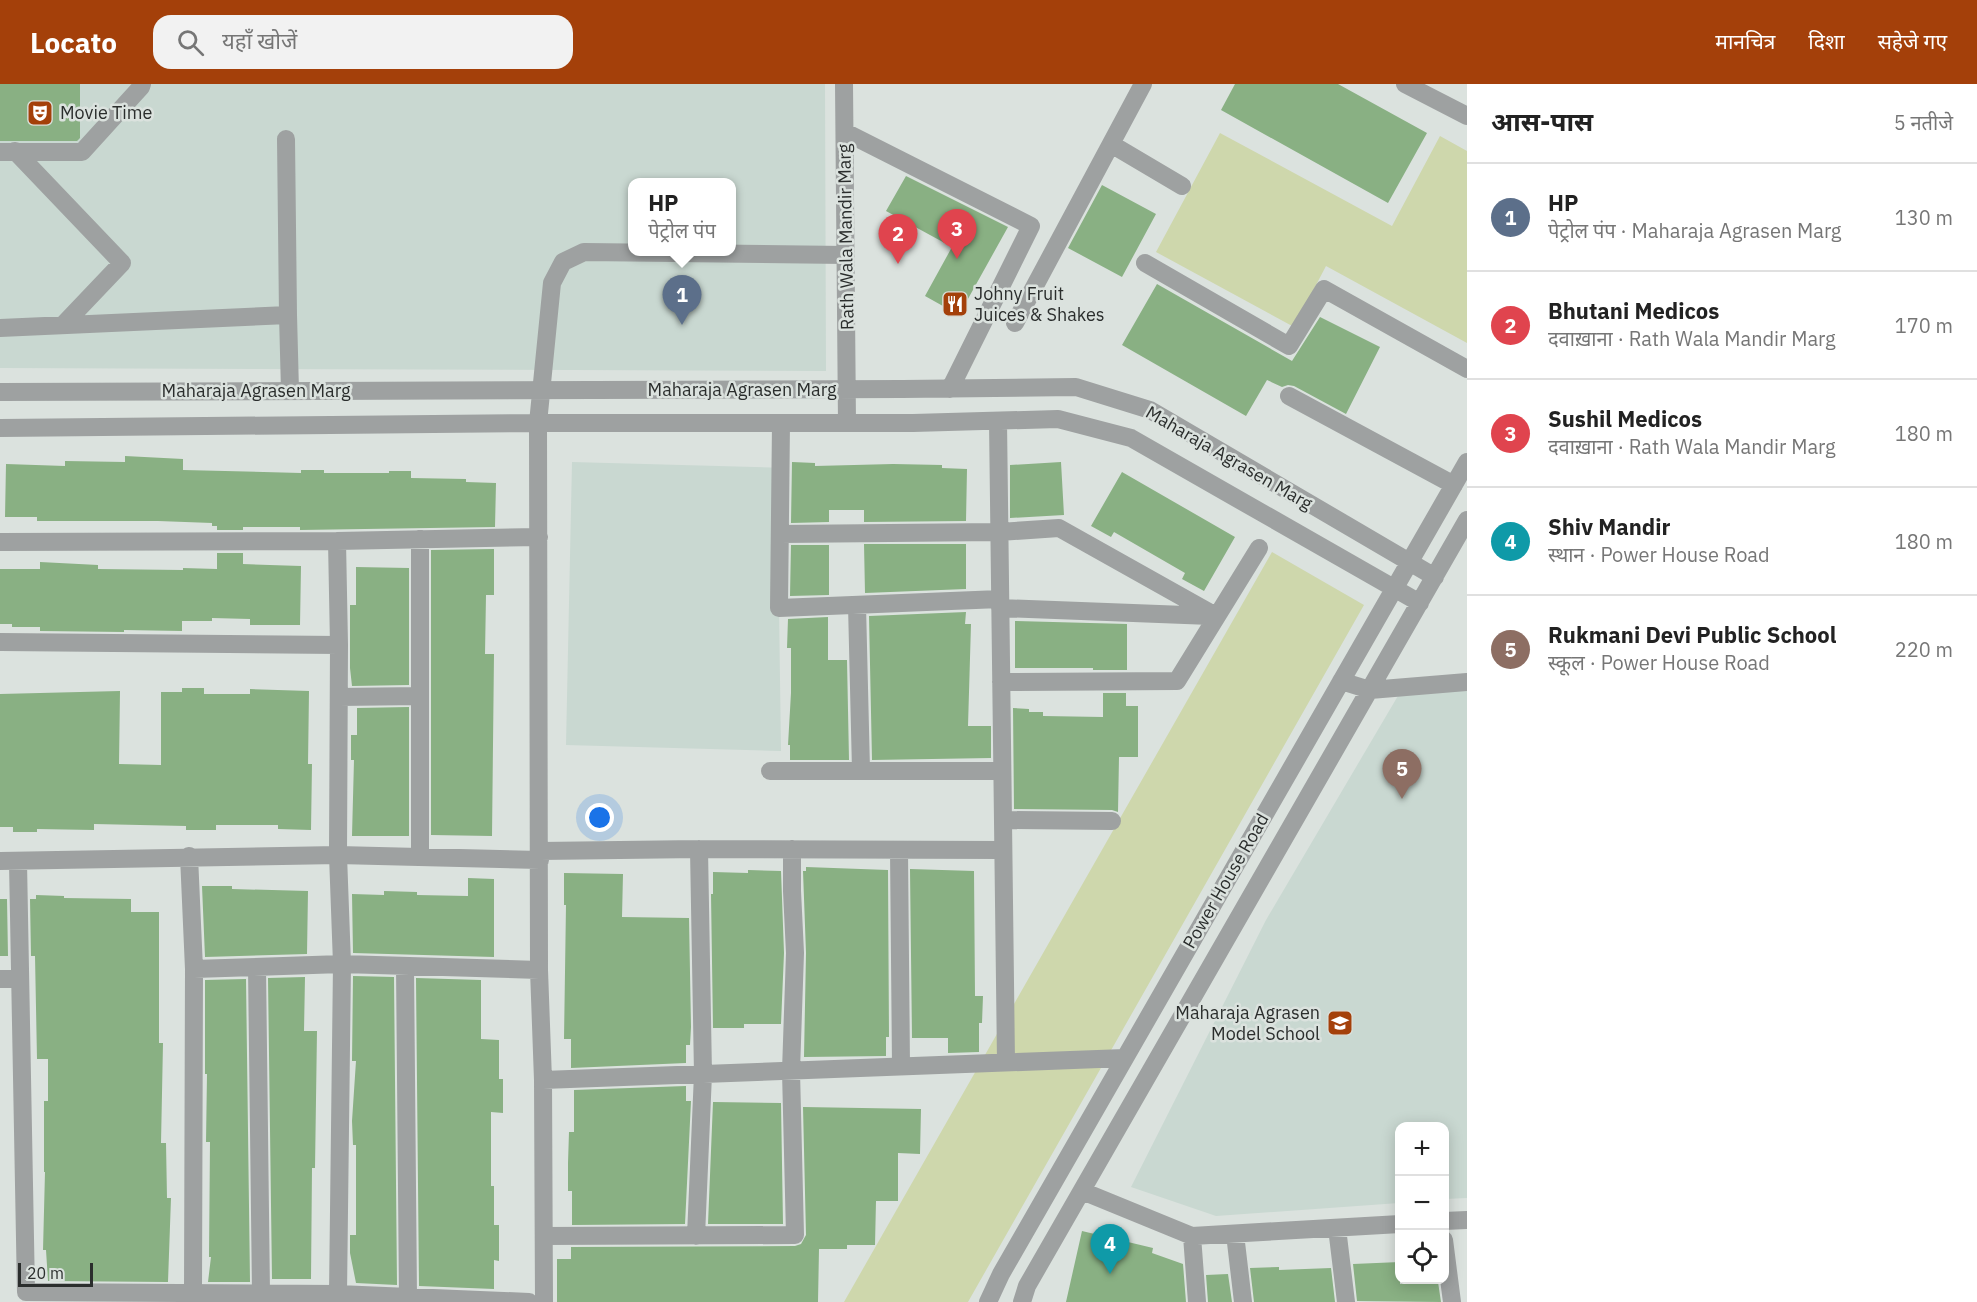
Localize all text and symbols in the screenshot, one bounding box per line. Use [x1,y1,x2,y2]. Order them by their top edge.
search box [153,15,573,69]
text: Locato [30,24,117,61]
icon: search [174,26,207,59]
text: यहाँ खोजें [222,26,297,55]
text: मानचित्र [1715,27,1775,55]
text: दिशा [1808,27,1845,55]
text: सहेजे गए [1878,27,1947,55]
theatre icon: Movie Time [25,98,55,128]
place label: Movie Time [60,101,153,124]
text: आस-पास [1491,104,1593,138]
text: 5 नतीजे [1894,109,1953,136]
street label: Rath Wala Mandir Marg [832,143,859,330]
popup [628,178,736,256]
text: HP [648,188,679,217]
text: HP [1548,188,1578,217]
text: 1 [1505,204,1517,231]
text: 130 m [1895,204,1953,231]
pin: 3 [938,210,976,259]
pin: 2 [878,214,918,264]
text: पेट्रोल पंप [648,217,716,244]
text: पेट्रोल पंप · Maharaja Agrasen Marg [1548,217,1841,244]
pin: 1 [662,276,702,325]
place label: Johny Fruit Juices & Shakes [974,282,1105,326]
restaurant icon: Johny Fruit Juices & Shakes [940,289,970,319]
text: Bhutani Medicos [1548,296,1719,325]
text: 2 [1505,312,1517,339]
text: 170 m [1895,312,1953,339]
text: दवाख़ाना · Rath Wala Mandir Marg [1548,325,1836,352]
street label: Maharaja Agrasen Marg [648,378,837,401]
street label: Maharaja Agrasen Marg [162,379,351,402]
street label: Maharaja Agrasen Marg [1142,400,1317,515]
text: Sushil Medicos [1548,404,1702,433]
text: 3 [1505,420,1517,447]
text: 180 m [1895,420,1953,447]
text: दवाख़ाना · Rath Wala Mandir Marg [1548,433,1836,460]
text: Shiv Mandir [1548,512,1670,541]
text: 4 [1505,528,1517,555]
text: 180 m [1895,528,1953,555]
text: स्थान · Power House Road [1548,541,1770,568]
text: Rukmani Devi Public School [1548,620,1836,649]
text: 5 [1505,636,1517,663]
text: 220 m [1895,636,1953,663]
text: स्कूल · Power House Road [1548,649,1770,676]
pin: 5 [1382,750,1422,799]
your location [585,803,614,832]
street label: Power House Road [1178,809,1274,952]
place label: Maharaja Agrasen Model School [1175,1001,1320,1045]
school or university icon: Maharaja Agrasen Model School [1325,1008,1355,1038]
map controls [1395,1122,1449,1284]
button: + [1395,1122,1449,1176]
button: − [1395,1176,1449,1230]
pin: 4 [1090,1224,1130,1274]
button: locate [1395,1230,1449,1284]
scale bar [18,1260,93,1288]
text: 20 m [27,1263,64,1283]

